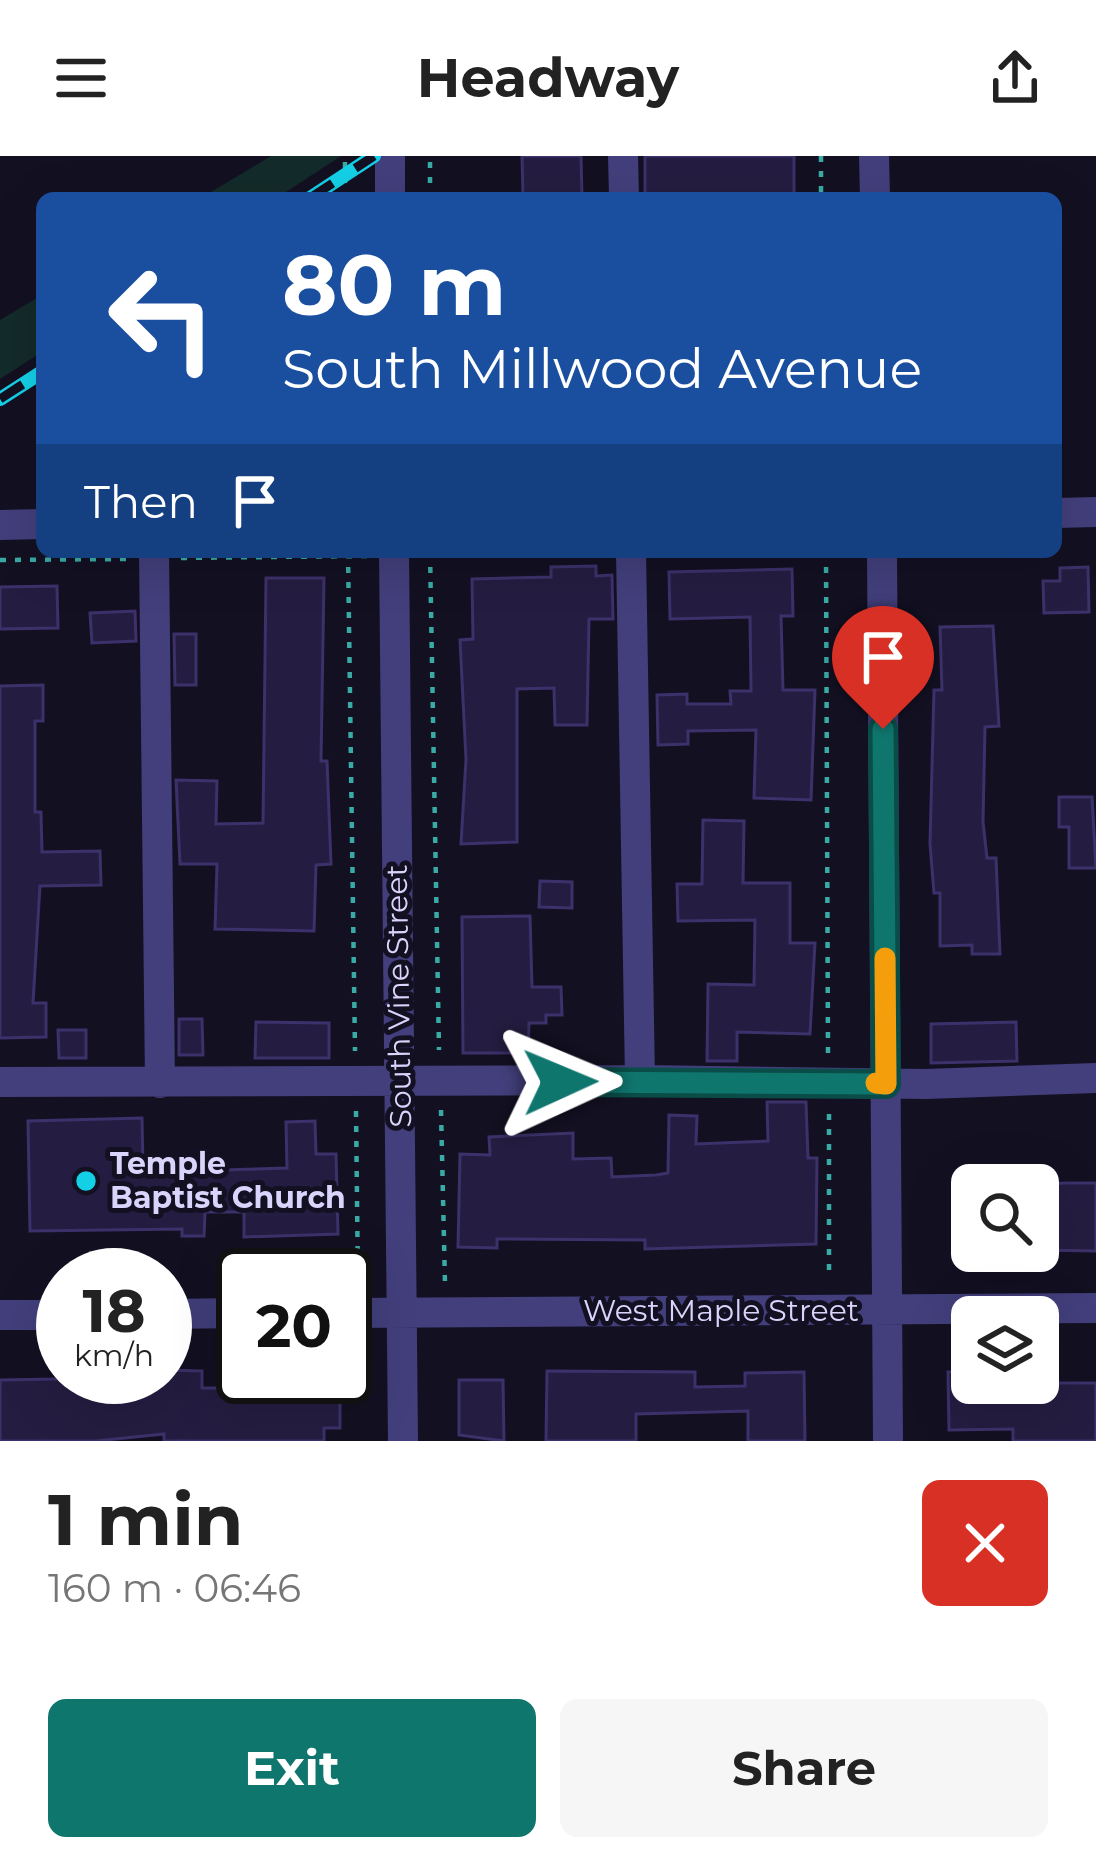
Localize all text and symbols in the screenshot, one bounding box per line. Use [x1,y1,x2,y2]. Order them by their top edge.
icon: menu [48,45,114,111]
text: Headway [417,45,679,111]
icon: share [982,45,1048,111]
text: 80 m [282,234,506,336]
icon: left [84,240,240,396]
text: South Millwood Avenue [282,336,922,402]
icon: arrive [222,468,288,534]
text: Then [84,474,198,529]
pin [832,606,934,729]
icon: arrive [850,624,916,690]
street label: South Vine Street [378,864,419,1128]
position arrow [497,1019,623,1145]
place label: Temple Baptist Church [110,1145,346,1216]
map controls [951,1164,1059,1404]
button: search [951,1164,1059,1272]
marker: Temple Baptist Church [73,1168,99,1194]
speed limit sign: 20 [216,1248,372,1404]
text: 18 [82,1274,146,1347]
street label: West Maple Street [583,1292,859,1329]
button: layers [951,1296,1059,1404]
text: km/h [74,1337,154,1374]
text: 1 min [48,1475,244,1563]
button: close [922,1480,1048,1606]
text: 160 m · 06:46 [48,1564,301,1612]
button: Exit [48,1699,536,1837]
button: Share [560,1699,1048,1837]

